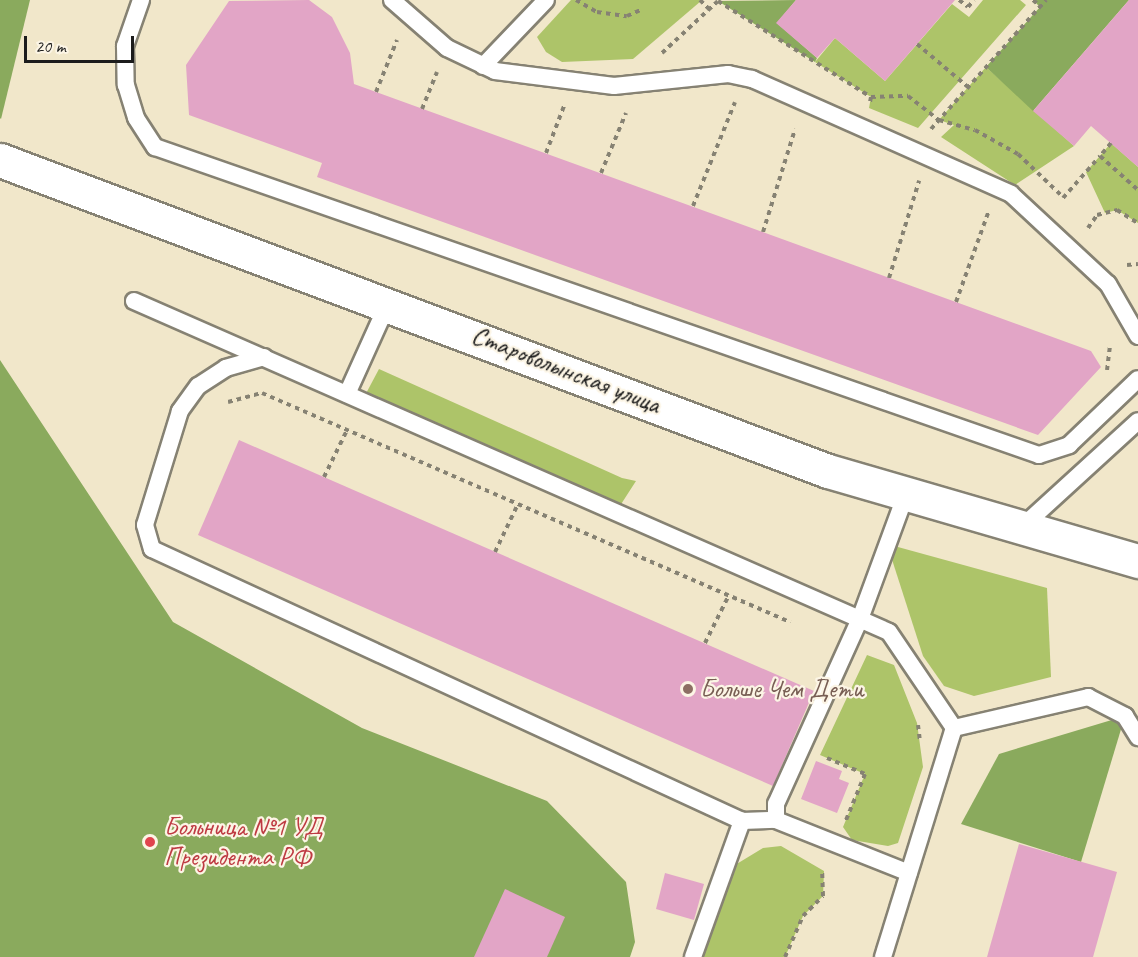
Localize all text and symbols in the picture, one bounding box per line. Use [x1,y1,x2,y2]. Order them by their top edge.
scale bar [27,24,136,62]
text: 20 m [35,35,66,57]
street label: Староволынская улица [466,319,666,421]
place label: Больше Чем Дети [700,673,861,705]
marker: Больше Чем Дети [681,682,695,696]
place label: Больница №1 УД Президента РФ [164,811,322,873]
marker: Больница №1 УД Президента РФ [141,833,159,851]

